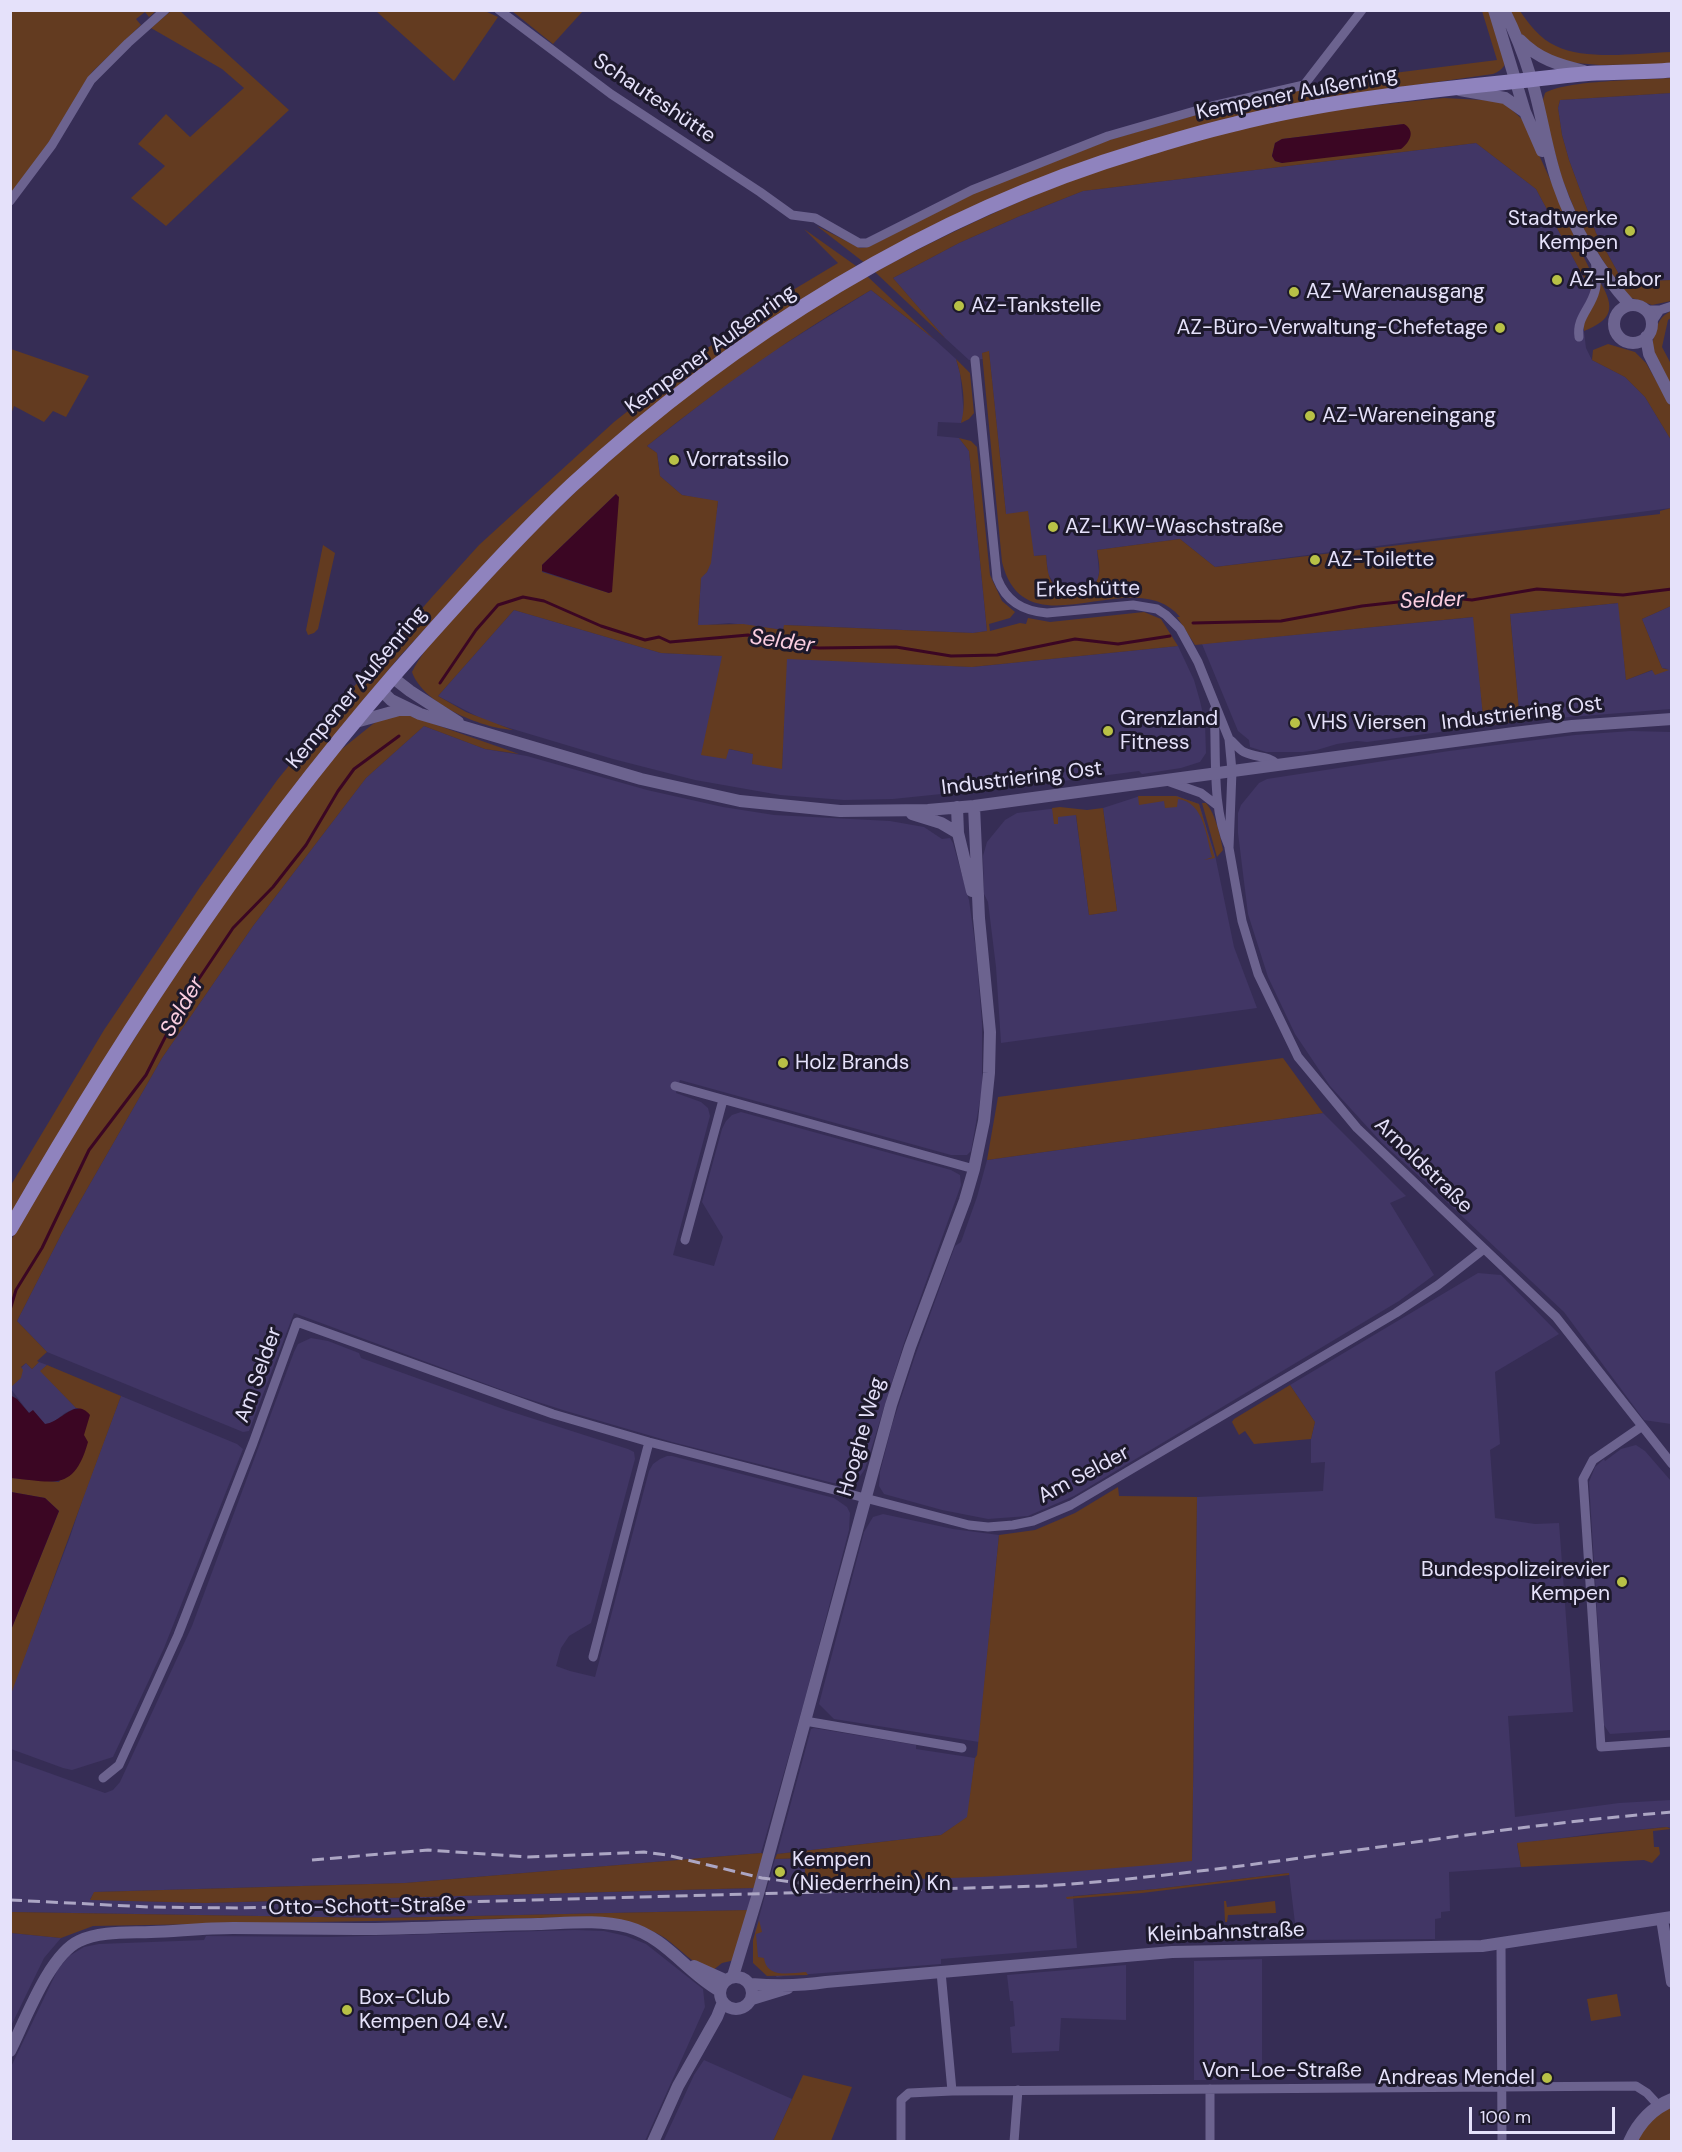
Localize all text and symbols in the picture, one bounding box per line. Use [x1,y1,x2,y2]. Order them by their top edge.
street label: Schauteshütte [588,49,720,149]
street label: Kempener Außenring [1194,62,1400,126]
place label: Stadtwerke Kempen [1508,206,1618,256]
marker: Stadtwerke Kempen [1623,224,1637,238]
place label: AZ-Labor [1569,267,1662,293]
marker: AZ-Labor [1550,273,1564,287]
place label: AZ-Warenausgang [1306,279,1485,305]
street label: Kempener Außenring [621,280,801,420]
marker: AZ-Warenausgang [1287,285,1301,299]
place label: AZ-Tankstelle [971,293,1102,319]
marker: AZ-Tankstelle [952,299,966,313]
place label: AZ-Büro-Verwaltung-Chefetage [1177,315,1488,341]
marker: AZ-Büro-Verwaltung-Chefetage [1493,321,1507,335]
place label: AZ-Wareneingang [1322,403,1496,429]
marker: AZ-Wareneingang [1303,409,1317,423]
place label: Vorratssilo [686,447,789,473]
marker: Vorratssilo [667,453,681,467]
place label: AZ-LKW-Waschstraße [1065,514,1283,540]
marker: AZ-LKW-Waschstraße [1046,520,1060,534]
place label: AZ-Toilette [1327,547,1434,573]
marker: AZ-Toilette [1308,553,1322,567]
street label: Erkeshütte [1036,576,1140,604]
water label: Selder [1399,587,1465,615]
street label: Kempener Außenring [282,602,432,774]
water label: Selder [748,624,816,660]
street label: Industriering Ost [1440,692,1604,736]
place label: Grenzland Fitness [1120,706,1218,756]
place label: VHS Viersen [1307,710,1426,736]
marker: VHS Viersen [1288,716,1302,730]
marker: Grenzland Fitness [1101,724,1115,738]
street label: Industriering Ost [940,757,1104,801]
water label: Selder [155,972,211,1042]
place label: Holz Brands [795,1050,909,1076]
marker: Holz Brands [776,1056,790,1070]
street label: Arnoldstraße [1369,1113,1477,1219]
street label: Am Selder [230,1324,288,1426]
street label: Hooghe Weg [833,1374,891,1500]
street label: Am Selder [1034,1440,1134,1510]
place label: Bundespolizeirevier Kempen [1421,1557,1610,1607]
marker: Bundespolizeirevier Kempen [1615,1575,1629,1589]
place label: Kempen (Niederrhein) Kn [792,1847,951,1897]
marker: Kempen (Niederrhein) Kn [773,1865,787,1879]
street label: Otto-Schott-Straße [268,1893,466,1921]
street label: Kleinbahnstraße [1147,1918,1305,1948]
place label: Box-Club Kempen 04 e.V. [359,1985,508,2035]
marker: Box-Club Kempen 04 e.V. [340,2003,354,2017]
street label: Von-Loe-Straße [1202,2058,1362,2084]
place label: Andreas Mendel [1378,2065,1535,2091]
marker: Andreas Mendel [1540,2071,1554,2085]
scale bar [1472,2095,1618,2133]
text: 100 m [1480,2105,1531,2129]

